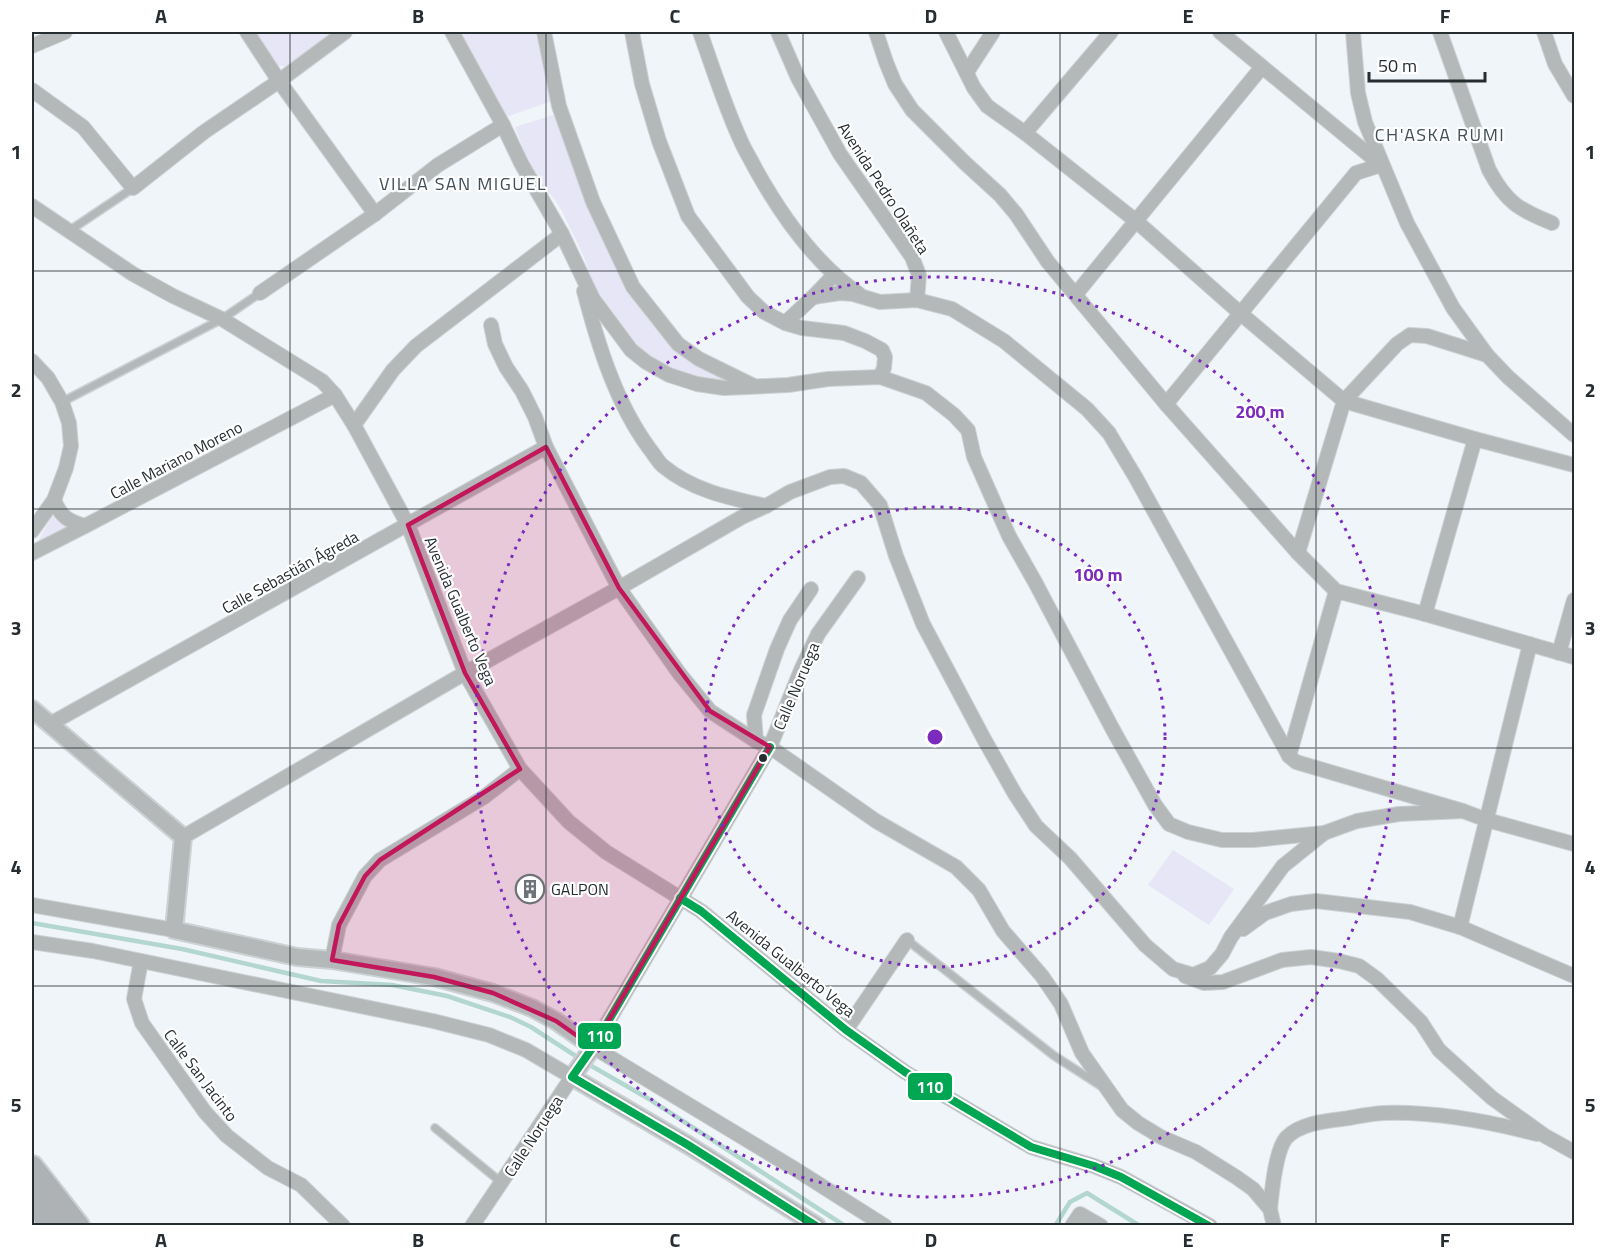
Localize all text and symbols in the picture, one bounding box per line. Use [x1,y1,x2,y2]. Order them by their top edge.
text: A [155,0,167,31]
text: B [412,0,424,31]
text: C [670,0,681,31]
text: D [925,0,937,31]
text: E [1182,0,1194,31]
text: F [1440,0,1451,31]
scale bar [1369,45,1484,83]
text: 50 m [1378,52,1417,79]
street label: Avenida Pedro Olañeta [832,117,936,259]
district label: CH'ASKA RUMI [1375,121,1505,148]
text: 1 [10,136,22,167]
text: 1 [1584,136,1596,167]
district label: VILLA SAN MIGUEL [379,170,547,197]
text: 2 [10,374,22,405]
text: 2 [1584,374,1596,405]
text: 200 m [1235,398,1285,425]
street label: Calle Mariano Moreno [105,415,247,505]
street label: Calle Sebastián Ágreda [217,524,363,620]
street label: Avenida Gualberto Vega [419,533,503,689]
text: 100 m [1073,561,1123,588]
text: 3 [10,612,22,643]
text: 3 [1584,612,1596,643]
street label: Calle Noruega [767,638,825,734]
centre of rings [925,727,945,747]
unlabelled marker [757,752,769,764]
text: 4 [10,851,22,882]
text: 4 [1584,851,1596,882]
building icon: GALPON [514,873,546,905]
place label: GALPON [551,877,609,901]
street label: Avenida Gualberto Vega [721,903,861,1023]
line badge: 110 [577,1022,622,1050]
street label: Calle San Jacinto [158,1024,244,1126]
text: 110 [587,1024,613,1048]
line badge: 110 [907,1072,953,1101]
text: 110 [917,1075,943,1099]
text: 5 [10,1089,22,1120]
text: 5 [1584,1089,1596,1120]
street label: Calle Noruega [498,1090,568,1182]
text: A [155,1224,167,1255]
text: B [412,1224,424,1255]
text: C [670,1224,681,1255]
text: D [925,1224,937,1255]
text: E [1182,1224,1194,1255]
text: F [1440,1224,1451,1255]

